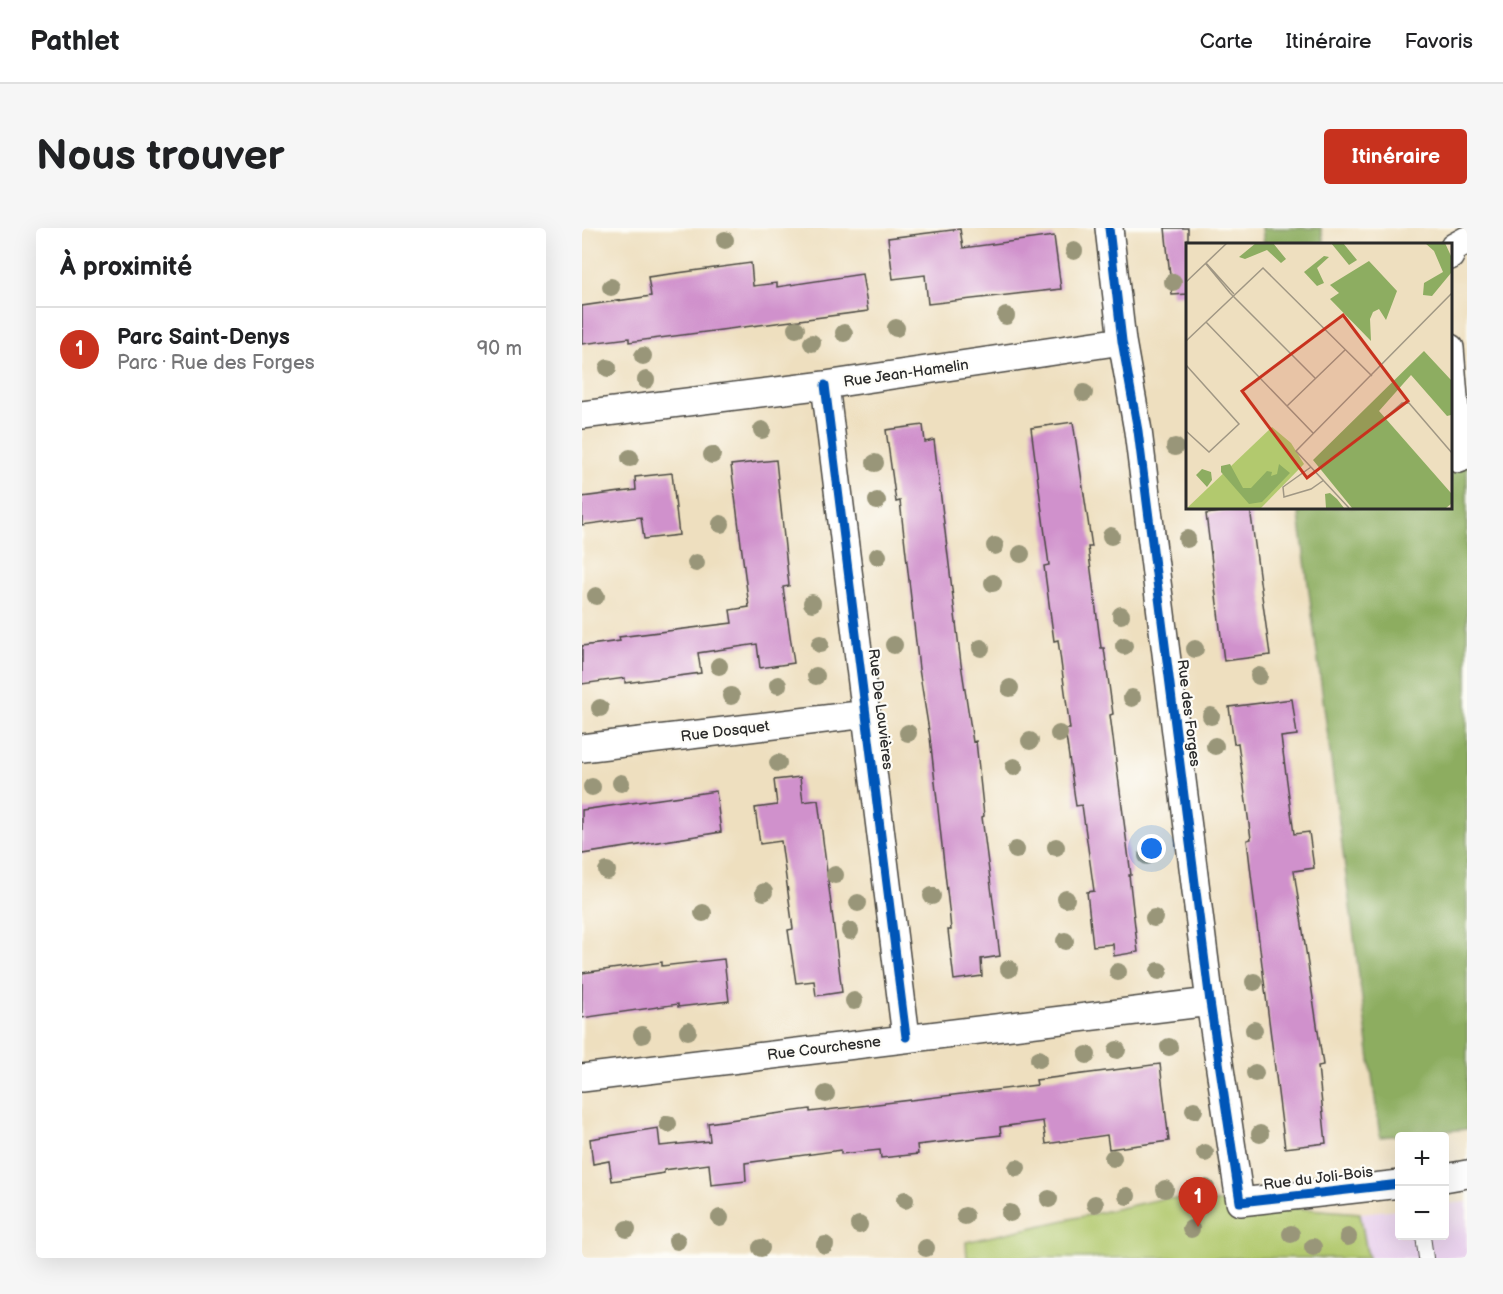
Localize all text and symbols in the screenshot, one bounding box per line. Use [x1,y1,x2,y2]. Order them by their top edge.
text: Pathlet [30,25,119,58]
text: Carte [1200,29,1253,54]
text: Itinéraire [1286,29,1372,54]
text: Favoris [1405,29,1473,54]
button: Itinéraire [1324,129,1467,184]
text: Nous trouver [36,131,284,182]
inset map [1186,243,1452,508]
text: À proximité [60,252,192,283]
text: Parc Saint-Denys [117,324,290,351]
text: 1 [75,337,84,361]
text: 90 m [477,337,522,361]
text: Parc · Rue des Forges [117,351,315,375]
street label: Rue Jean-Hamelin [842,355,970,392]
street label: Rue De Louvières [864,647,897,771]
street label: Rue des Forges [1172,658,1205,768]
street label: Rue Dosquet [680,717,771,746]
your location [1137,834,1166,863]
street label: Rue Courchesne [766,1032,882,1065]
map controls [1395,1132,1449,1240]
button: + [1395,1132,1449,1186]
street label: Rue du Joli-Bois [1262,1162,1375,1195]
pin: 1 [1178,1178,1218,1227]
button: − [1395,1186,1449,1240]

